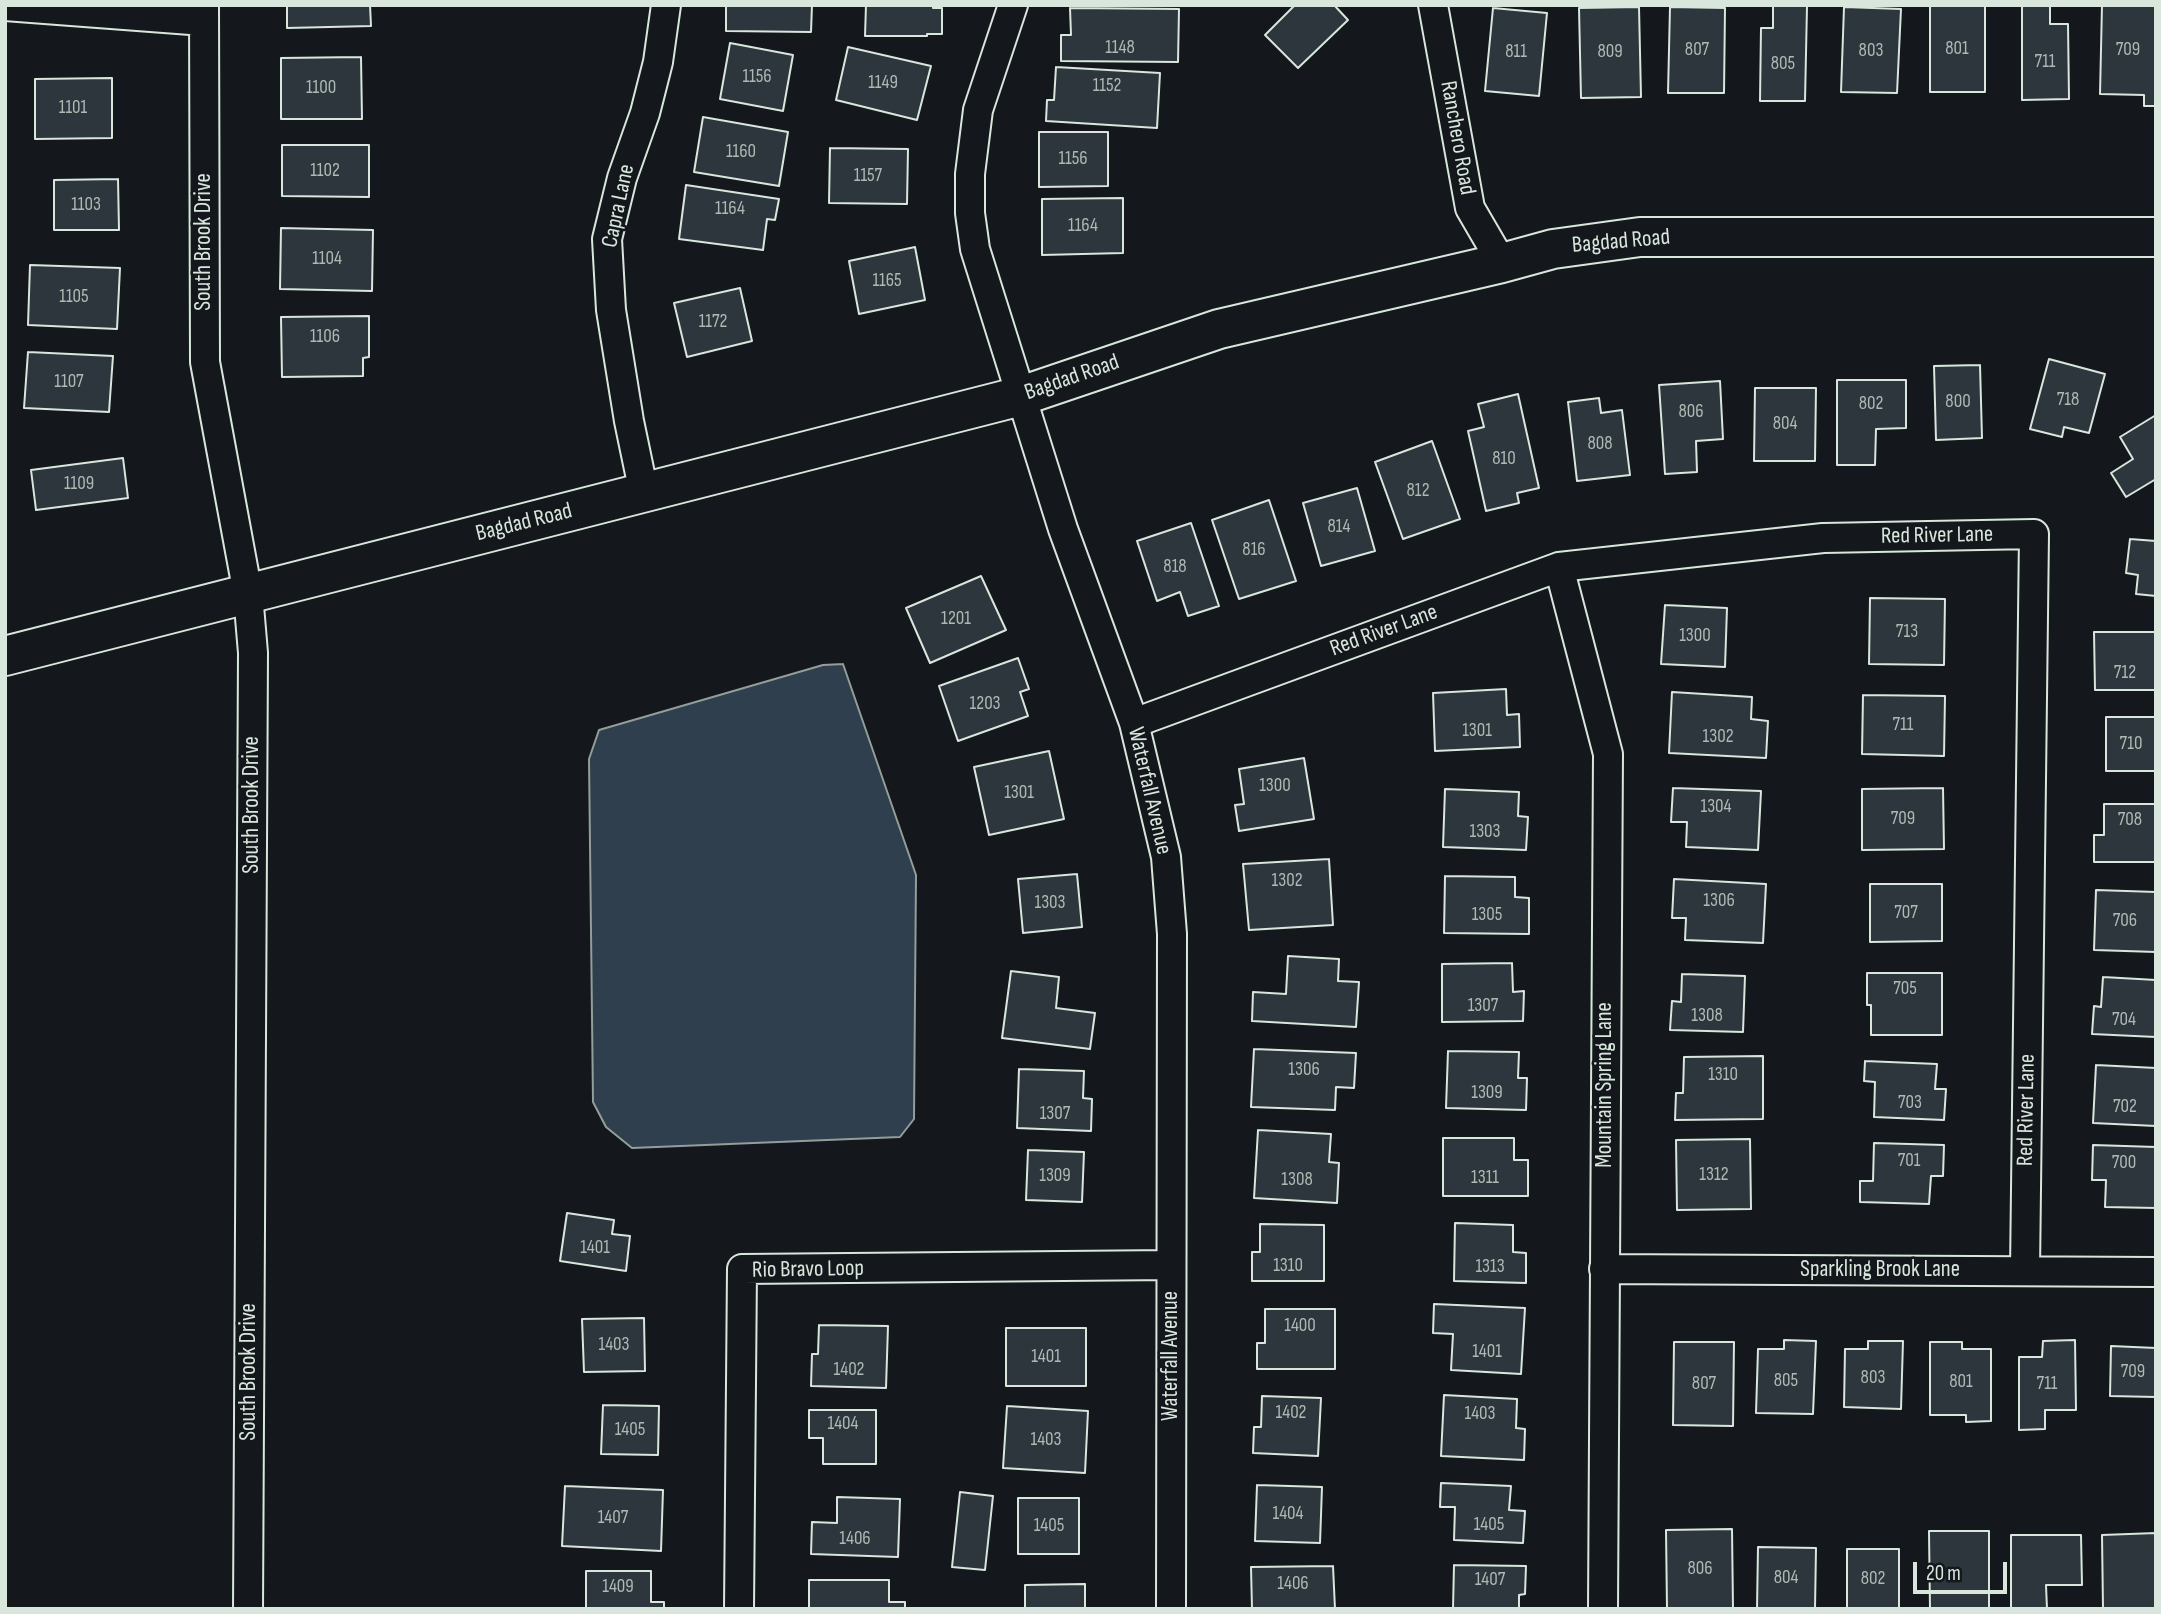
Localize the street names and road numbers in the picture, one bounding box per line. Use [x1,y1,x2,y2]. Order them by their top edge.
street label: Ranchero Road [1433,79,1481,197]
street label: Capra Lane [597,162,641,250]
street label: South Brook Drive [190,173,218,311]
street label: Bagdad Road [1571,224,1671,260]
street label: Bagdad Road [1021,349,1123,407]
street label: Bagdad Road [473,498,575,548]
street label: Red River Lane [1881,521,1993,551]
street label: Red River Lane [1326,599,1442,663]
street label: Waterfall Avenue [1121,725,1177,857]
street label: South Brook Drive [238,736,266,874]
street label: Mountain Spring Lane [1591,1002,1619,1168]
street label: Red River Lane [2012,1054,2042,1166]
street label: Rio Bravo Loop [752,1255,864,1285]
street label: Sparkling Brook Lane [1800,1256,1960,1284]
street label: Waterfall Avenue [1157,1291,1185,1421]
street label: South Brook Drive [235,1303,263,1441]

